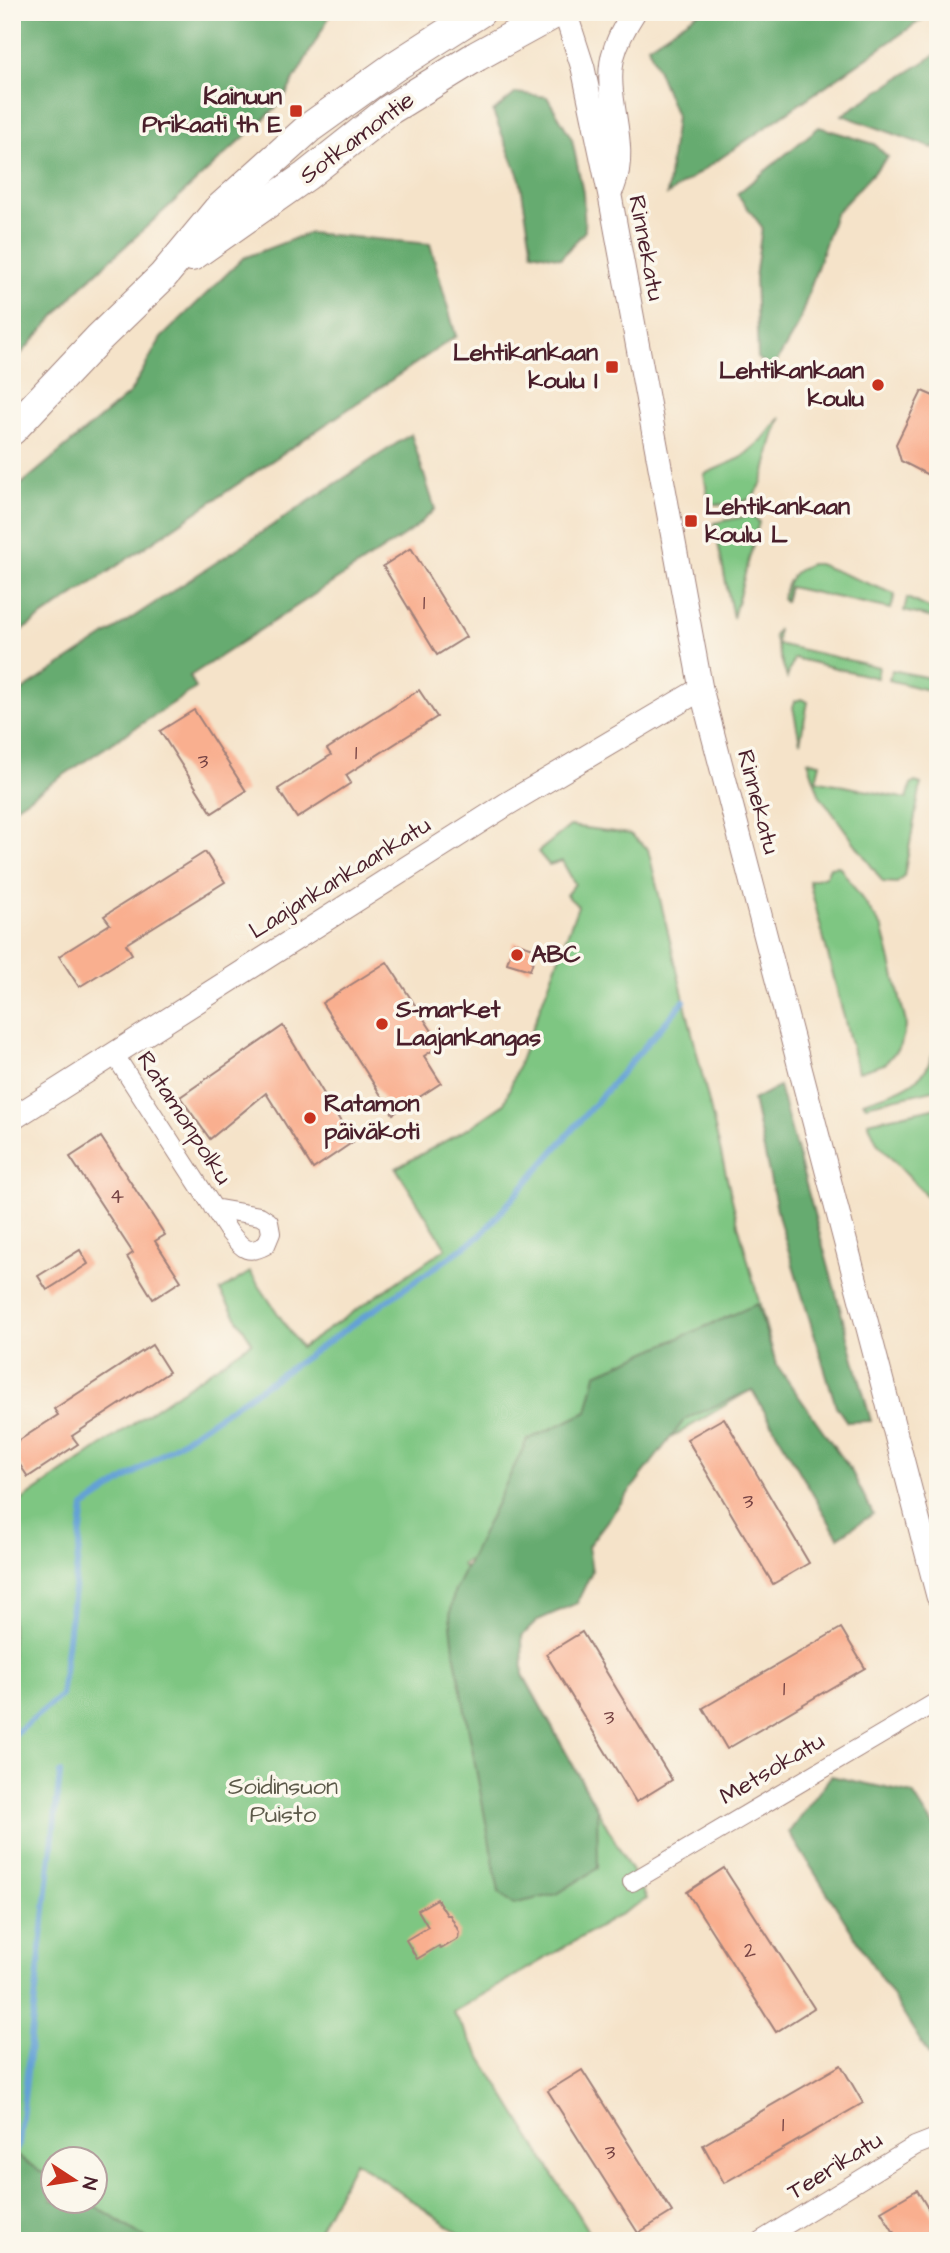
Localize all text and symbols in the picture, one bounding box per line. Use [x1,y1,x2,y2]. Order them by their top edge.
place label: Kainuun Prikaati th E [142,80,283,142]
street label: Sotkamontie [292,83,422,193]
marker: Kainuun Prikaati th E [288,103,304,119]
street label: Rinnekatu [619,192,673,304]
place label: Lehtikankaan koulu I [453,336,598,398]
place label: Lehtikankaan koulu [719,354,864,416]
marker: Lehtikankaan koulu I [604,359,620,375]
marker: Lehtikankaan koulu [870,377,886,393]
place label: Lehtikankaan koulu L [705,490,850,552]
marker: Lehtikankaan koulu L [683,513,699,529]
house number: 1 [423,588,426,617]
house number: 1 [355,738,358,767]
street label: Rinnekatu [728,746,788,858]
house number: 3 [198,747,209,776]
street label: Laajankankaankatu [243,808,437,948]
place label: ABC [531,938,580,972]
marker: ABC [509,947,525,963]
place label: S-market Laajankangas [395,993,541,1056]
marker: S-market Laajankangas [374,1016,390,1032]
street label: Ratamonpolku [128,1045,240,1191]
place label: Ratamon päiväkoti [324,1087,420,1149]
marker: Ratamon päiväkoti [302,1110,318,1126]
house number: 4 [110,1182,124,1211]
house number: 3 [743,1487,754,1516]
house number: 1 [783,1674,786,1703]
house number: 3 [604,1703,615,1732]
street label: Metsokatu [713,1724,831,1814]
park label: Soidinsuon Puisto [228,1770,338,1832]
house number: 2 [744,1936,756,1965]
house number: 1 [782,2110,785,2139]
street label: Teerikatu [781,2123,889,2209]
house number: 3 [605,2138,616,2167]
north arrow [38,2144,108,2214]
text: N [75,2175,104,2192]

